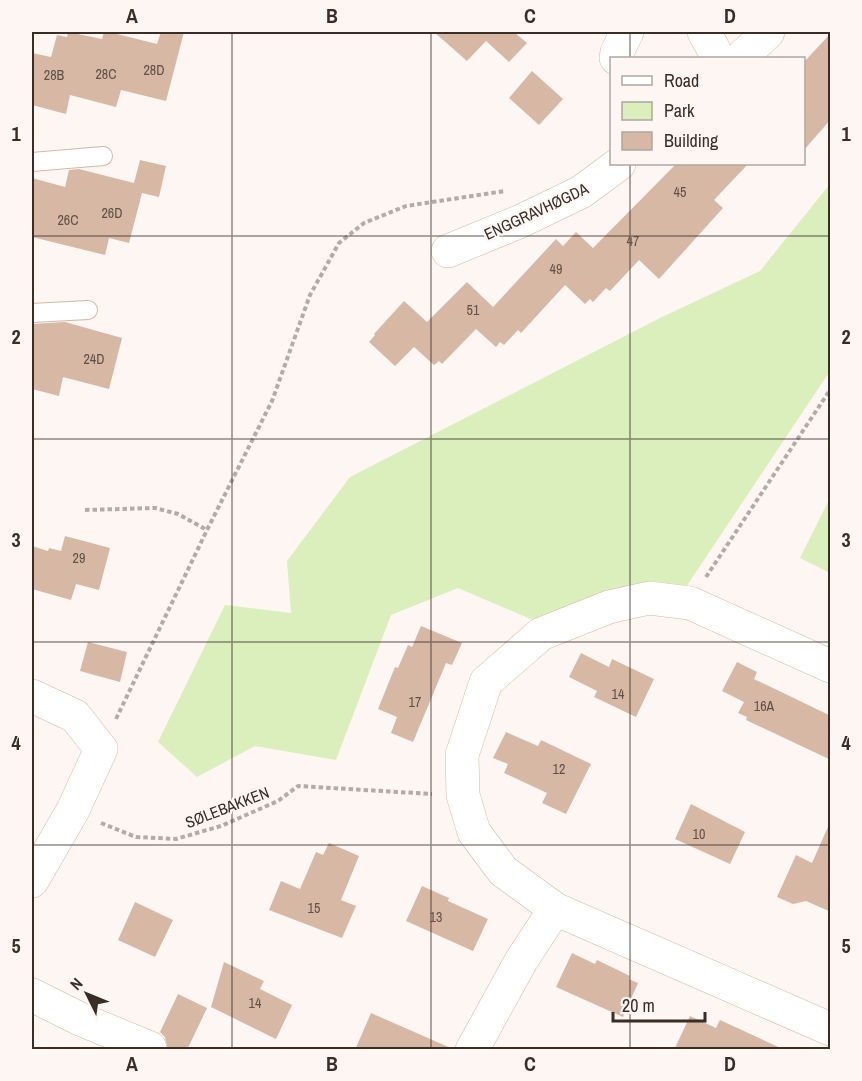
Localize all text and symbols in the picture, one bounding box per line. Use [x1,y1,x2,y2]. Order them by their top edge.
text: A [126,2,138,29]
text: B [326,2,338,29]
text: C [524,2,536,29]
text: D [724,2,736,29]
legend [610,57,805,165]
house number: 28D [143,61,165,79]
house number: 28C [95,65,117,83]
house number: 28B [44,66,65,84]
text: Road [664,68,699,93]
text: Park [664,98,695,123]
text: 1 [11,120,21,147]
text: 1 [841,120,851,147]
text: Building [664,128,719,153]
street label: ENGGRAVHØGDA [480,177,592,245]
house number: 45 [674,183,686,201]
house number: 26D [101,204,123,222]
house number: 26C [57,211,79,229]
house number: 47 [627,232,639,250]
house number: 49 [550,260,562,278]
house number: 51 [467,301,480,319]
text: 2 [11,323,21,350]
text: 2 [841,323,851,350]
house number: 24D [83,350,105,368]
text: 3 [11,526,21,553]
text: 3 [841,526,851,553]
house number: 29 [73,549,85,567]
house number: 14 [612,685,625,703]
house number: 17 [409,693,421,711]
house number: 16A [754,697,775,715]
text: 4 [11,729,21,756]
text: 4 [841,729,851,756]
house number: 12 [553,760,565,778]
street label: SØLEBAKKEN [182,781,272,833]
house number: 10 [693,825,705,843]
house number: 15 [308,899,320,917]
house number: 13 [430,908,442,926]
text: 5 [11,932,21,959]
text: 5 [841,932,851,959]
north arrow [57,964,117,1024]
text: N [65,973,87,995]
scale bar [613,985,704,1023]
text: 20 m [622,993,655,1018]
house number: 14 [249,994,262,1012]
text: A [126,1050,138,1077]
text: B [326,1050,338,1077]
text: C [524,1050,536,1077]
text: D [724,1050,736,1077]

